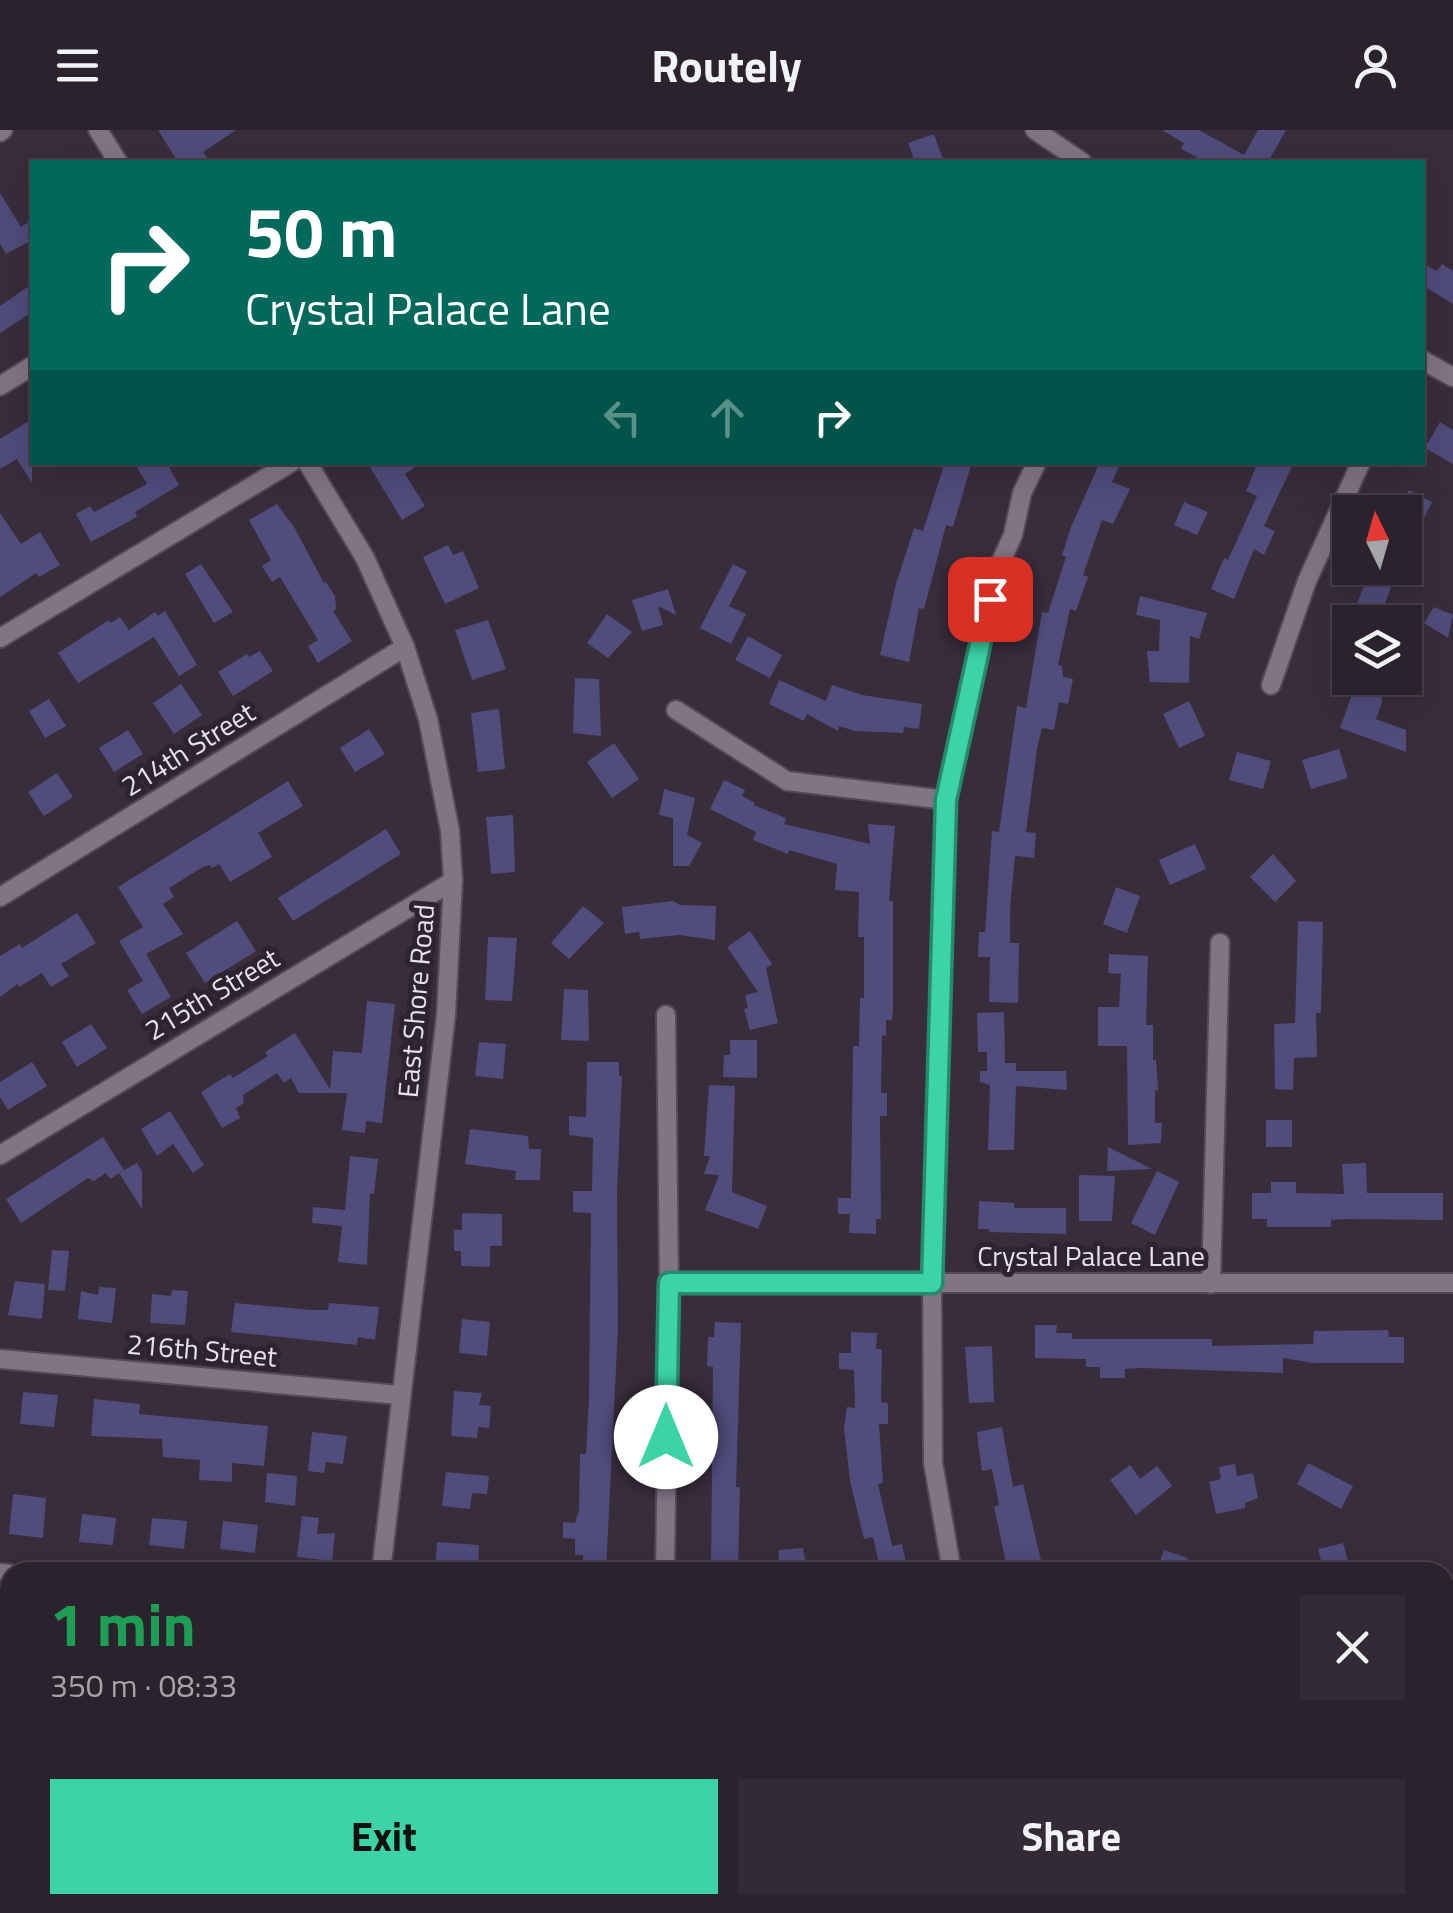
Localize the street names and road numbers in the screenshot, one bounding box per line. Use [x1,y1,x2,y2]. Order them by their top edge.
street label: 214th Street [113,690,263,807]
street label: East Shore Road [386,903,445,1099]
street label: 215th Street [136,936,287,1051]
street label: Crystal Palace Lane [977,1234,1205,1277]
street label: 216th Street [125,1322,279,1377]

